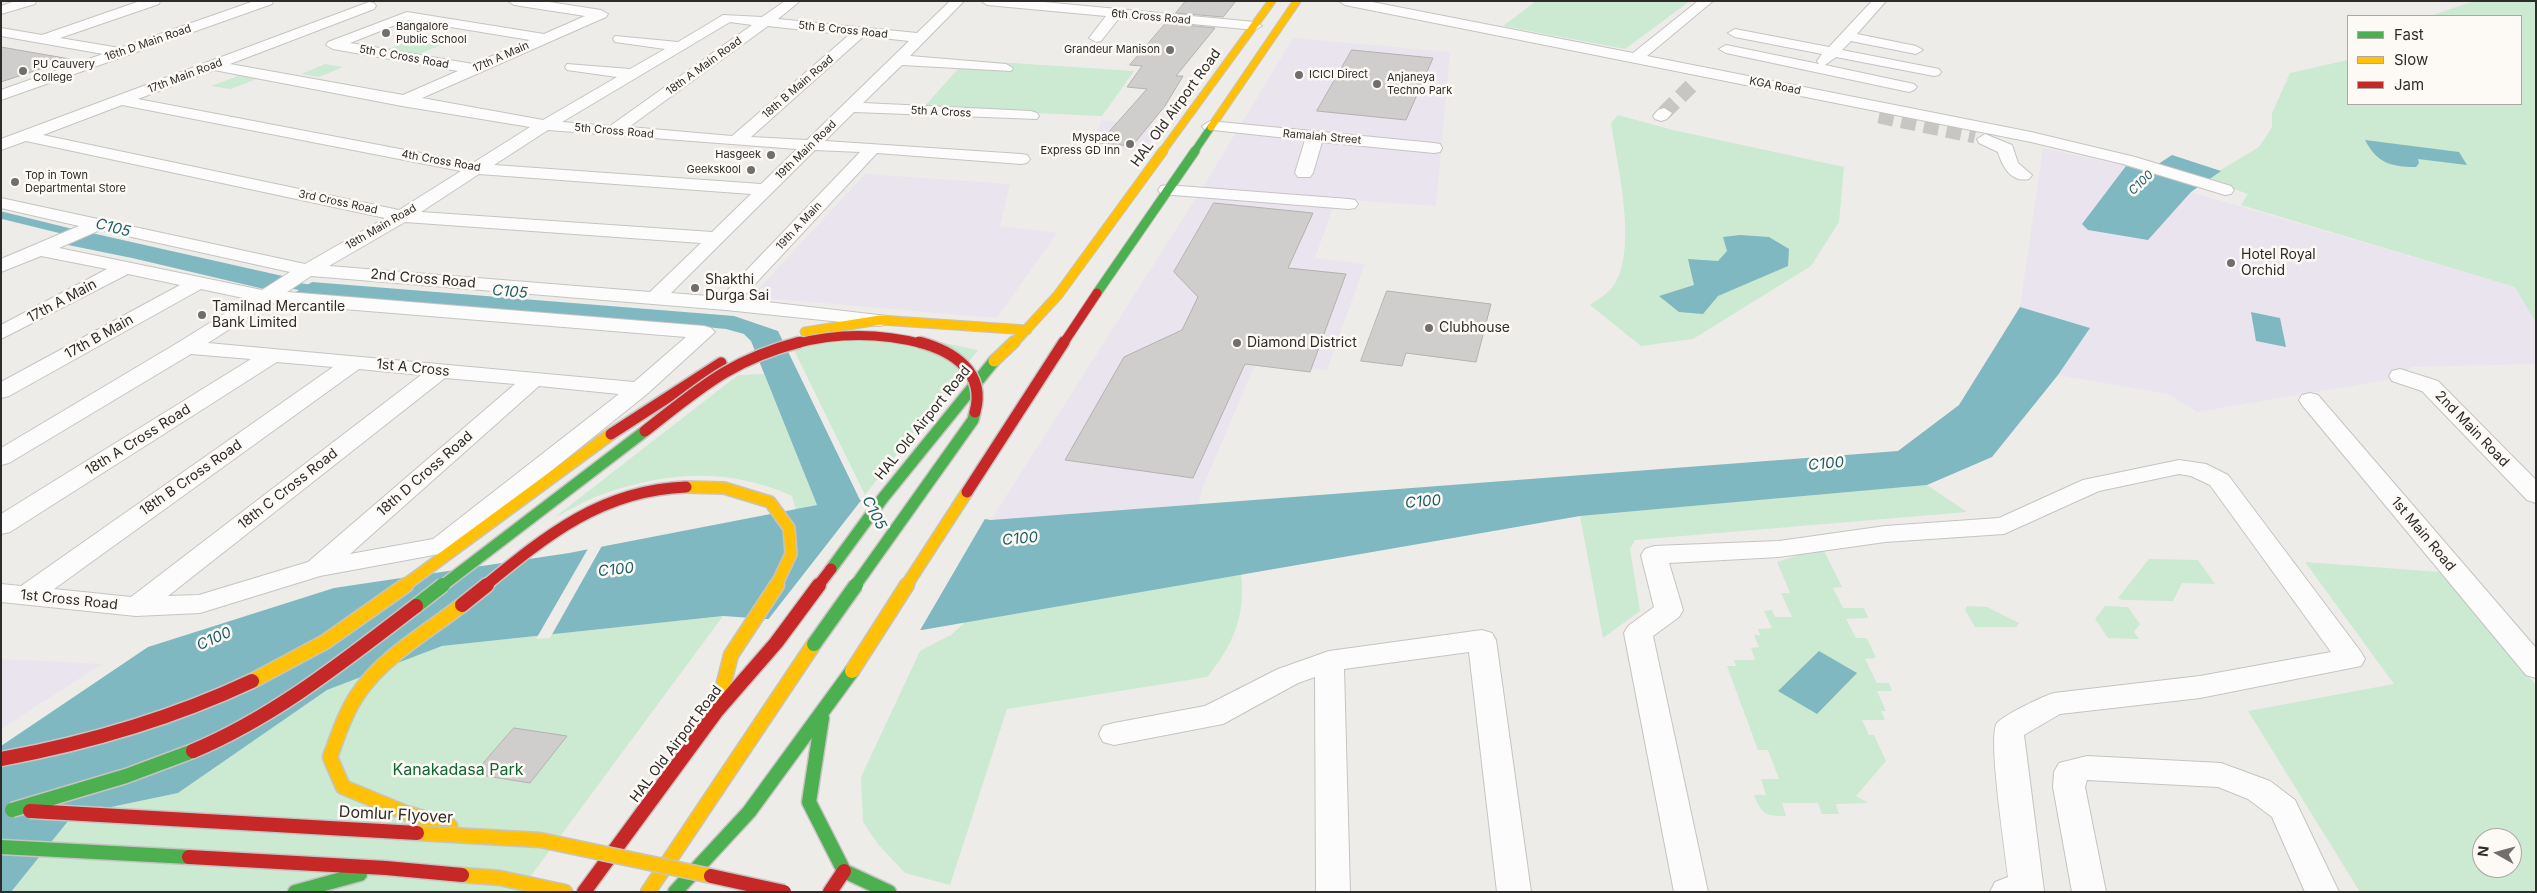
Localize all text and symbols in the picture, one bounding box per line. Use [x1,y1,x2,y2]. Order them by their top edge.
street label: 6th Cross Road [1111,7,1191,27]
legend [2347,15,2522,105]
street label: 5th B Cross Road [798,19,888,41]
place label: Bangalore Public School [396,20,467,46]
street label: 16th D Main Road [103,22,193,64]
text: Fast [2394,25,2424,44]
marker: Bangalore Public School [380,27,392,39]
street label: 18th A Main Road [664,34,744,98]
street label: 17th A Main [471,39,531,75]
street label: 5th C Cross Road [358,43,450,71]
place label: Grandeur Manison [1064,43,1160,57]
marker: Grandeur Manison [1164,44,1176,56]
street label: HAL Old Airport Road [1128,46,1224,170]
text: Slow [2394,50,2428,69]
street label: 18th B Main Road [760,53,836,121]
street label: 17th Main Road [146,56,224,96]
place label: PU Cauvery College [33,58,95,84]
marker: PU Cauvery College [17,65,29,77]
place label: ICICI Direct [1309,68,1368,82]
marker: ICICI Direct [1293,69,1305,81]
place label: Anjaneya Techno Park [1387,71,1452,97]
street label: KGA Road [1748,75,1802,97]
text: Jam [2394,75,2424,94]
marker: Anjaneya Techno Park [1371,78,1383,90]
street label: 5th A Cross [910,104,972,120]
street label: 19th Main Road [773,118,839,182]
street label: 5th Cross Road [574,121,654,141]
street label: Ramaiah Street [1282,127,1362,147]
place label: Myspace Express GD Inn [1040,131,1120,157]
marker: Myspace Express GD Inn [1124,138,1136,150]
street label: 4th Cross Road [400,148,482,174]
place label: Hasgeek [715,148,761,162]
marker: Hasgeek [765,149,777,161]
place label: Geekskool [686,163,741,177]
marker: Geekskool [745,164,757,176]
water label: C100 [2126,168,2156,198]
place label: Top in Town Departmental Store [25,169,126,195]
marker: Top in Town Departmental Store [9,176,21,188]
street label: 3rd Cross Road [297,187,379,217]
street label: 19th A Main [774,199,824,253]
street label: 18th Main Road [343,201,419,253]
water label: C105 [94,215,132,241]
place label: Hotel Royal Orchid [2241,247,2316,280]
marker: Hotel Royal Orchid [2225,257,2237,269]
street label: 2nd Cross Road [370,266,476,292]
place label: Shakthi Durga Sai [705,272,769,304]
street label: 17th A Main [24,276,100,326]
water label: C105 [491,281,529,303]
marker: Shakthi Durga Sai [689,282,701,294]
place label: Tamilnad Mercantile Bank Limited [212,299,345,332]
marker: Tamilnad Mercantile Bank Limited [196,309,208,321]
street label: 17th B Main [62,311,136,363]
place label: Clubhouse [1439,320,1510,336]
marker: Clubhouse [1423,322,1435,334]
place label: Diamond District [1247,335,1357,351]
marker: Diamond District [1231,337,1243,349]
street label: 1st A Cross [376,356,450,380]
street label: HAL Old Airport Road [872,363,974,483]
street label: 2nd Main Road [2432,387,2512,471]
street label: 18th A Cross Road [82,401,194,479]
street label: 18th D Cross Road [374,428,476,520]
street label: 18th B Cross Road [137,437,245,519]
street label: 18th C Cross Road [235,445,341,533]
water label: C100 [1807,453,1845,475]
water label: C100 [1404,491,1442,513]
water label: C105 [858,493,890,533]
street label: 1st Main Road [2387,494,2459,574]
water label: C100 [1001,528,1039,550]
water label: C100 [597,559,635,581]
street label: 1st Cross Road [20,587,118,613]
water label: C100 [194,623,234,655]
street label: HAL Old Airport Road [627,682,725,806]
park label: Kanakadasa Park [393,760,523,780]
street label: Domlur Flyover [338,802,454,828]
north arrow [2472,828,2522,878]
text: N [2474,845,2492,858]

